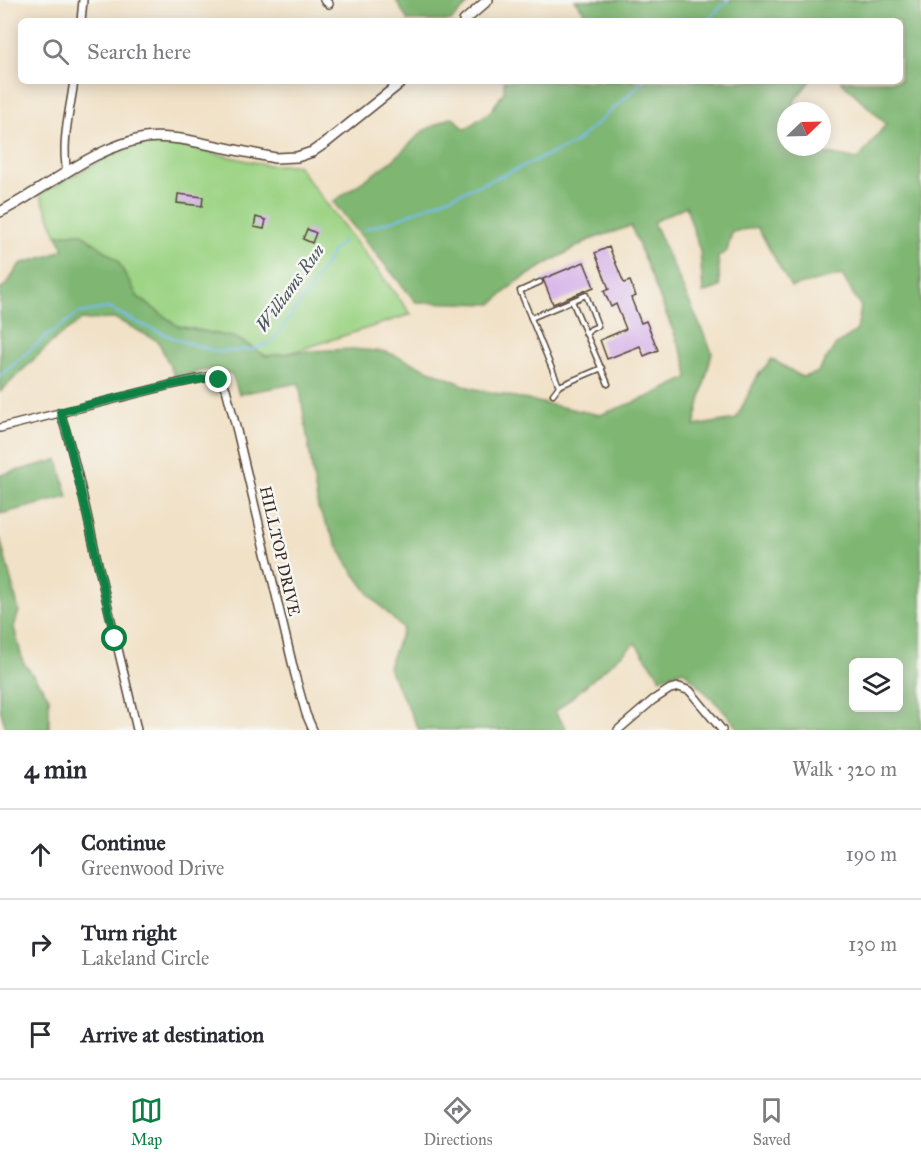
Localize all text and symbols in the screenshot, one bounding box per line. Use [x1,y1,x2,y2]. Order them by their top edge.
search box [18,18,903,84]
icon: search [39,35,72,68]
text: Search here [87,38,191,65]
north arrow [777,102,831,156]
water label: Williams Run [251,239,329,336]
route end [205,366,231,392]
street label: HILLTOP DRIVE [256,484,304,618]
route start [101,625,127,651]
map controls [849,658,903,712]
button: layers [849,658,903,712]
text: 4 min [24,753,87,785]
text: Walk · 320 m [792,757,897,781]
text: Continue [81,829,166,856]
icon: ahead [24,838,57,871]
text: 190 m [846,842,897,866]
text: Greenwood Drive [81,856,224,880]
text: Turn right [81,919,177,946]
icon: right [24,928,57,961]
text: 130 m [848,932,897,956]
text: Lakeland Circle [81,946,209,970]
icon: arrive [24,1018,57,1051]
text: Arrive at destination [81,1021,264,1048]
tab: Map [130,1094,163,1149]
tab: Directions [423,1094,492,1149]
tab: Saved [753,1094,791,1149]

